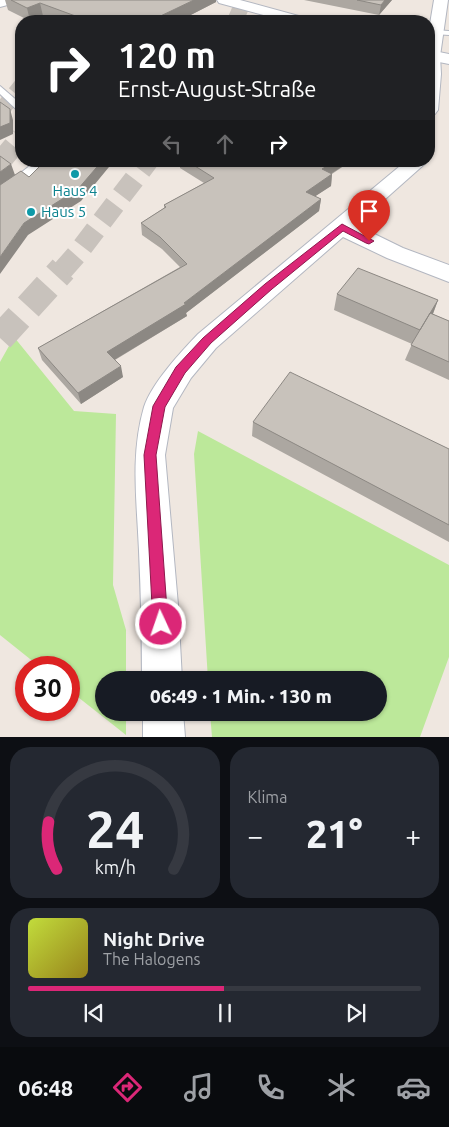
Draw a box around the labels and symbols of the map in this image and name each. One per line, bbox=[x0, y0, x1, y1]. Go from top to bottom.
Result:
marker: Haus 4 bbox=[69, 168, 81, 180]
place label: Haus 4 bbox=[52, 182, 98, 199]
pin bbox=[348, 190, 390, 241]
place label: Haus 5 bbox=[41, 203, 86, 220]
marker: Haus 5 bbox=[25, 206, 37, 218]
position arrow bbox=[134, 597, 186, 649]
speed limit sign: 30 bbox=[15, 656, 80, 721]

